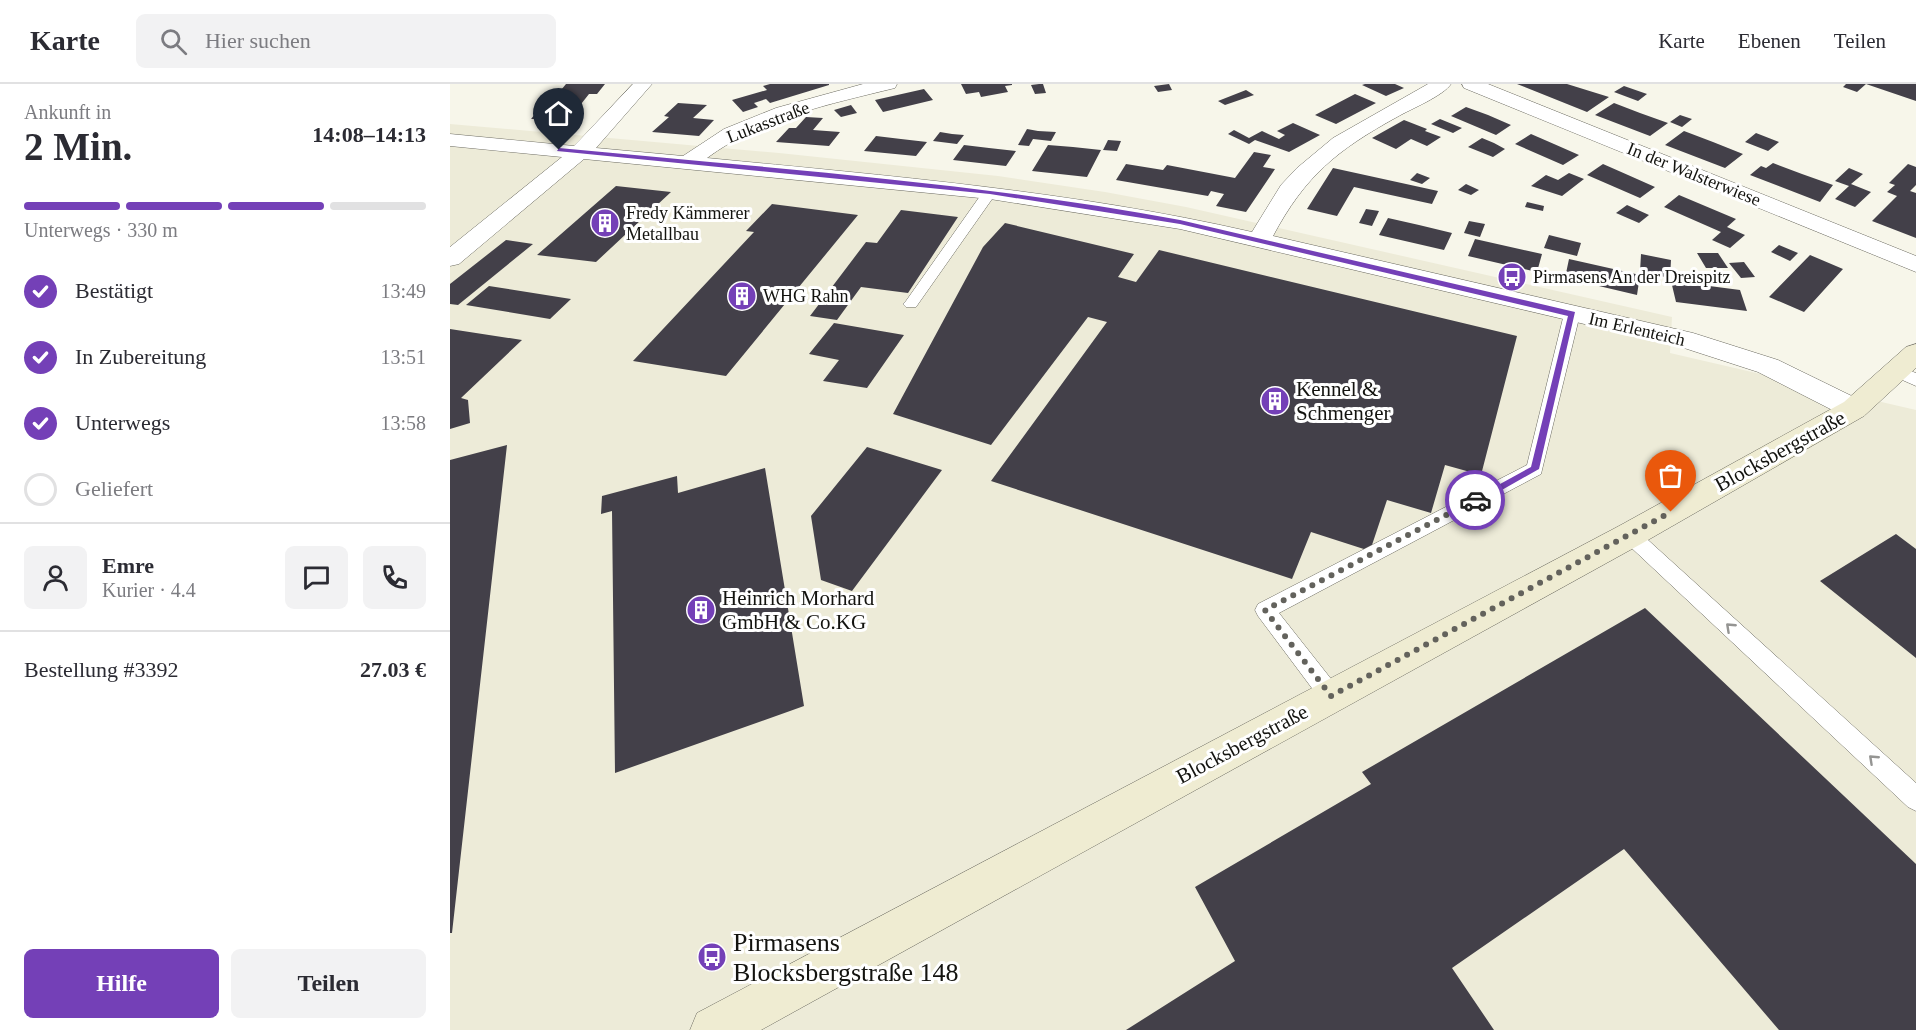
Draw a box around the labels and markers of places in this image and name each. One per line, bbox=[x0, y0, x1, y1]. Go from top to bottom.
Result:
pin bbox=[533, 88, 584, 150]
place label: Fredy Kämmerer Metallbau bbox=[626, 203, 749, 244]
building icon: Fredy Kämmerer Metallbau bbox=[589, 207, 621, 239]
bus stop icon: Pirmasens An der Dreispitz bbox=[1496, 261, 1528, 293]
place label: Pirmasens An der Dreispitz bbox=[1533, 267, 1730, 287]
building icon: WHG Rahn bbox=[726, 280, 758, 312]
place label: WHG Rahn bbox=[763, 286, 848, 306]
place label: Kennel & Schmenger bbox=[1296, 377, 1390, 425]
building icon: Kennel & Schmenger bbox=[1259, 385, 1291, 417]
pin bbox=[1645, 450, 1696, 512]
place label: Heinrich Morhard GmbH & Co.KG bbox=[722, 586, 875, 634]
building icon: Heinrich Morhard GmbH & Co.KG bbox=[685, 594, 717, 626]
place label: Pirmasens Blocksbergstraße 148 bbox=[733, 928, 959, 987]
bus stop icon: Pirmasens Blocksbergstraße 148 bbox=[696, 941, 728, 973]

